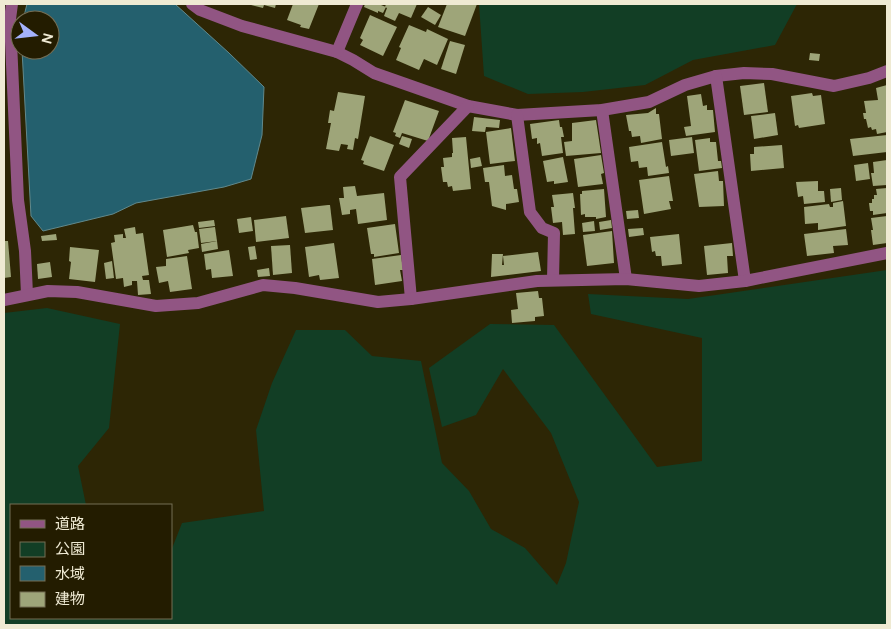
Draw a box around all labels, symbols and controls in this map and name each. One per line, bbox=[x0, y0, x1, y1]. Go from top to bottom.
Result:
north arrow bbox=[10, 10, 60, 60]
text: N bbox=[38, 31, 58, 46]
legend bbox=[10, 504, 172, 619]
text: 道路 bbox=[55, 514, 85, 534]
text: 公園 bbox=[55, 539, 85, 559]
text: 水域 bbox=[55, 564, 85, 584]
text: 建物 bbox=[55, 589, 85, 609]

